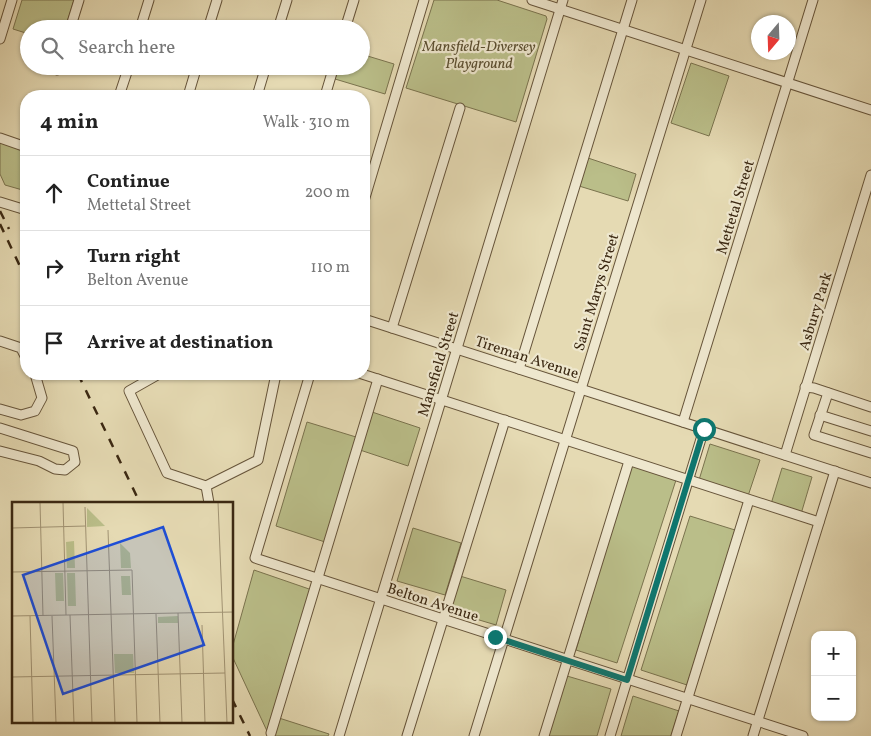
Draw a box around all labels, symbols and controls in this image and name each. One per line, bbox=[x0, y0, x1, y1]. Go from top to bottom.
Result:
north arrow bbox=[751, 15, 796, 60]
search box bbox=[20, 20, 370, 75]
icon: search bbox=[38, 34, 66, 62]
text: Search here bbox=[78, 35, 175, 61]
park label: Mansfield-Diversey Playground bbox=[421, 37, 536, 75]
text: 4 min bbox=[40, 108, 99, 137]
text: Walk · 310 m bbox=[263, 112, 350, 134]
street label: Mettetal Street bbox=[712, 158, 761, 257]
text: Continue bbox=[87, 169, 170, 195]
icon: ahead bbox=[40, 179, 68, 207]
text: 200 m bbox=[305, 182, 350, 204]
text: Mettetal Street bbox=[87, 195, 191, 217]
street label: Saint Marys Street bbox=[570, 231, 625, 354]
text: Turn right bbox=[87, 244, 180, 270]
icon: right bbox=[40, 254, 68, 282]
text: 110 m bbox=[311, 257, 350, 279]
text: Belton Avenue bbox=[87, 270, 188, 292]
street label: Asbury Park bbox=[795, 270, 838, 353]
street label: Mansfield Street bbox=[414, 309, 465, 419]
icon: arrive bbox=[40, 329, 68, 357]
text: Arrive at destination bbox=[87, 330, 273, 356]
street label: Tireman Avenue bbox=[472, 332, 581, 385]
route start bbox=[693, 418, 716, 441]
inset map bbox=[12, 502, 234, 724]
street label: Belton Avenue bbox=[384, 579, 481, 628]
route end bbox=[484, 626, 507, 649]
map controls bbox=[811, 631, 856, 721]
button: + bbox=[811, 631, 856, 676]
button: − bbox=[811, 676, 856, 721]

